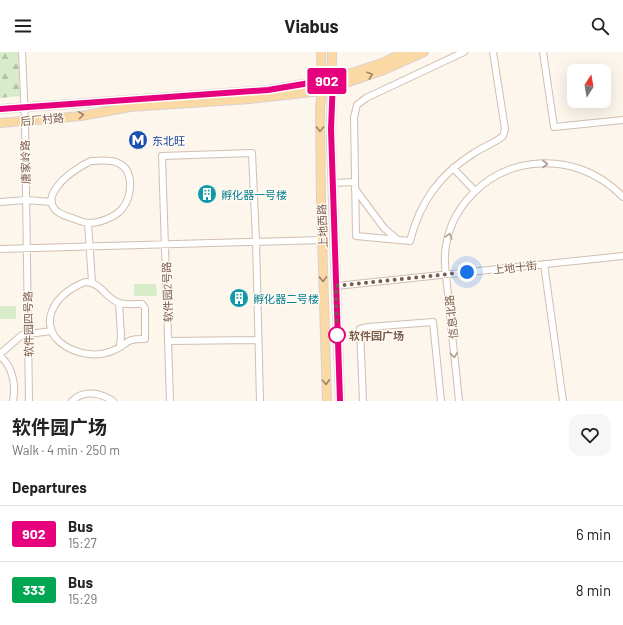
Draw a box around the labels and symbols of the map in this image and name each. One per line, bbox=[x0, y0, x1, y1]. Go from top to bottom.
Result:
north arrow bbox=[567, 64, 611, 108]
line badge: 902 bbox=[304, 68, 350, 94]
one-way arrow bbox=[366, 72, 373, 80]
street label: 后厂村路 bbox=[20, 111, 64, 127]
one-way arrow bbox=[78, 111, 84, 120]
one-way arrow bbox=[316, 126, 324, 132]
metro station icon: 东北旺 bbox=[127, 129, 149, 151]
place label: 东北旺 bbox=[152, 134, 185, 147]
street label: 唐家岭路 bbox=[18, 140, 32, 184]
one-way arrow bbox=[542, 159, 548, 168]
building icon: 孵化器一号楼 bbox=[196, 183, 218, 205]
place label: 孵化器一号楼 bbox=[221, 188, 287, 201]
street label: 上地西路 bbox=[315, 204, 329, 248]
one-way arrow bbox=[444, 232, 453, 239]
street label: 上地十街 bbox=[492, 258, 538, 276]
street label: 软件园2号路 bbox=[159, 261, 175, 323]
your location bbox=[457, 262, 477, 282]
one-way arrow bbox=[319, 276, 327, 282]
building icon: 孵化器二号楼 bbox=[228, 287, 250, 309]
street label: 软件园四号路 bbox=[21, 291, 35, 357]
place label: 孵化器二号楼 bbox=[253, 292, 319, 305]
street label: 信息北路 bbox=[442, 294, 460, 340]
marker: 软件园广场 bbox=[328, 326, 346, 344]
place label: 软件园广场 bbox=[349, 329, 404, 342]
one-way arrow bbox=[450, 352, 459, 358]
one-way arrow bbox=[322, 379, 331, 385]

